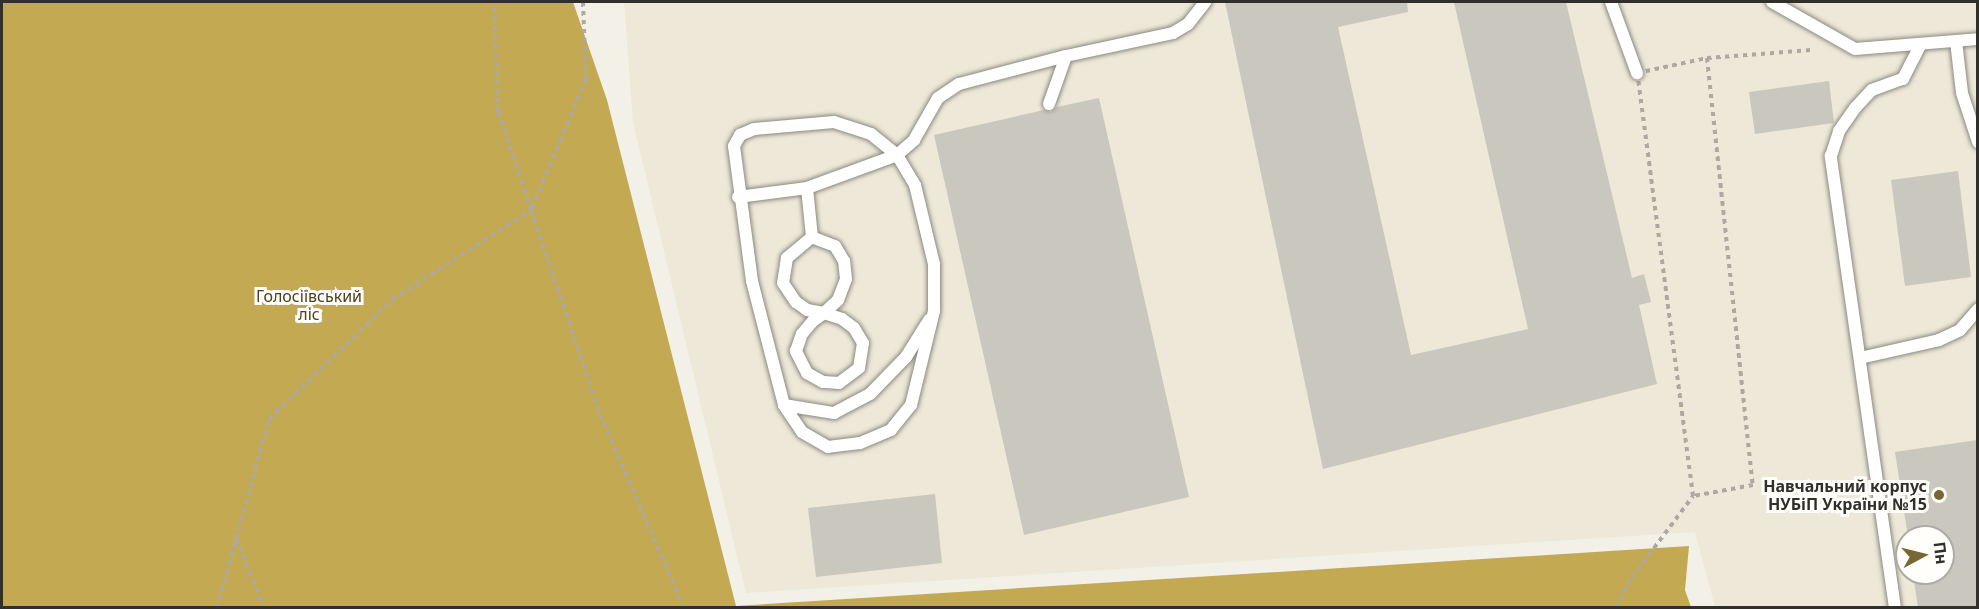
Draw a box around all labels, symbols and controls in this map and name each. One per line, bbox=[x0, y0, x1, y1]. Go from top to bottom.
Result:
park label: Голосіївський ліс bbox=[256, 286, 362, 324]
place label: Навчальний корпус НУБіП України №15 bbox=[1763, 476, 1927, 514]
marker: Навчальний корпус НУБіП України №15 bbox=[1932, 488, 1946, 502]
north arrow bbox=[1895, 525, 1955, 585]
text: Пн bbox=[1929, 540, 1953, 566]

